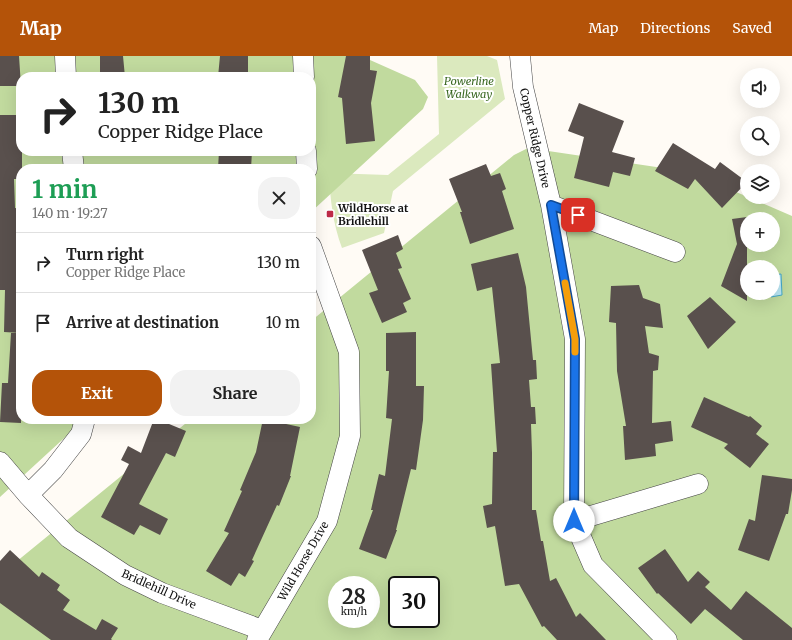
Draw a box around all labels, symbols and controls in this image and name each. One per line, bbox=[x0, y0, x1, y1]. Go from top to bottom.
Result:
text: Map bbox=[20, 16, 62, 40]
text: Map bbox=[588, 19, 618, 37]
text: Directions bbox=[640, 19, 710, 37]
text: Saved bbox=[732, 19, 772, 37]
map controls bbox=[740, 68, 780, 300]
button: sound bbox=[740, 68, 780, 108]
park label: Powerline Walkway bbox=[444, 74, 494, 101]
text: 130 m bbox=[98, 85, 180, 121]
street label: Copper Ridge Drive bbox=[517, 87, 553, 189]
icon: right bbox=[32, 88, 84, 140]
button: search bbox=[740, 116, 780, 156]
text: Copper Ridge Place bbox=[98, 120, 263, 143]
button: layers bbox=[740, 164, 780, 204]
text: 1 min bbox=[32, 174, 97, 205]
button: close bbox=[258, 177, 300, 219]
pin bbox=[561, 198, 595, 232]
place label: WildHorse at Bridlehill bbox=[337, 201, 409, 228]
icon: arrive bbox=[567, 204, 589, 226]
text: 140 m · 19:27 bbox=[32, 205, 108, 222]
marker: WildHorse at Bridlehill bbox=[325, 209, 335, 219]
button: + bbox=[740, 212, 780, 252]
text: Turn right bbox=[66, 245, 144, 264]
icon: right bbox=[32, 252, 54, 274]
text: 130 m bbox=[257, 253, 300, 272]
button: − bbox=[740, 260, 780, 300]
text: Copper Ridge Place bbox=[66, 264, 185, 281]
icon: arrive bbox=[32, 312, 54, 334]
text: Arrive at destination bbox=[66, 313, 219, 332]
text: 10 m bbox=[266, 313, 300, 332]
button: Exit bbox=[32, 370, 162, 416]
button: Share bbox=[170, 370, 300, 416]
position arrow bbox=[553, 500, 595, 542]
street label: Wild Horse Drive bbox=[274, 519, 332, 604]
street label: Bridlehill Drive bbox=[119, 566, 199, 612]
speed limit sign: 30 bbox=[388, 576, 440, 628]
text: 28 bbox=[342, 584, 366, 609]
text: km/h bbox=[341, 605, 367, 618]

